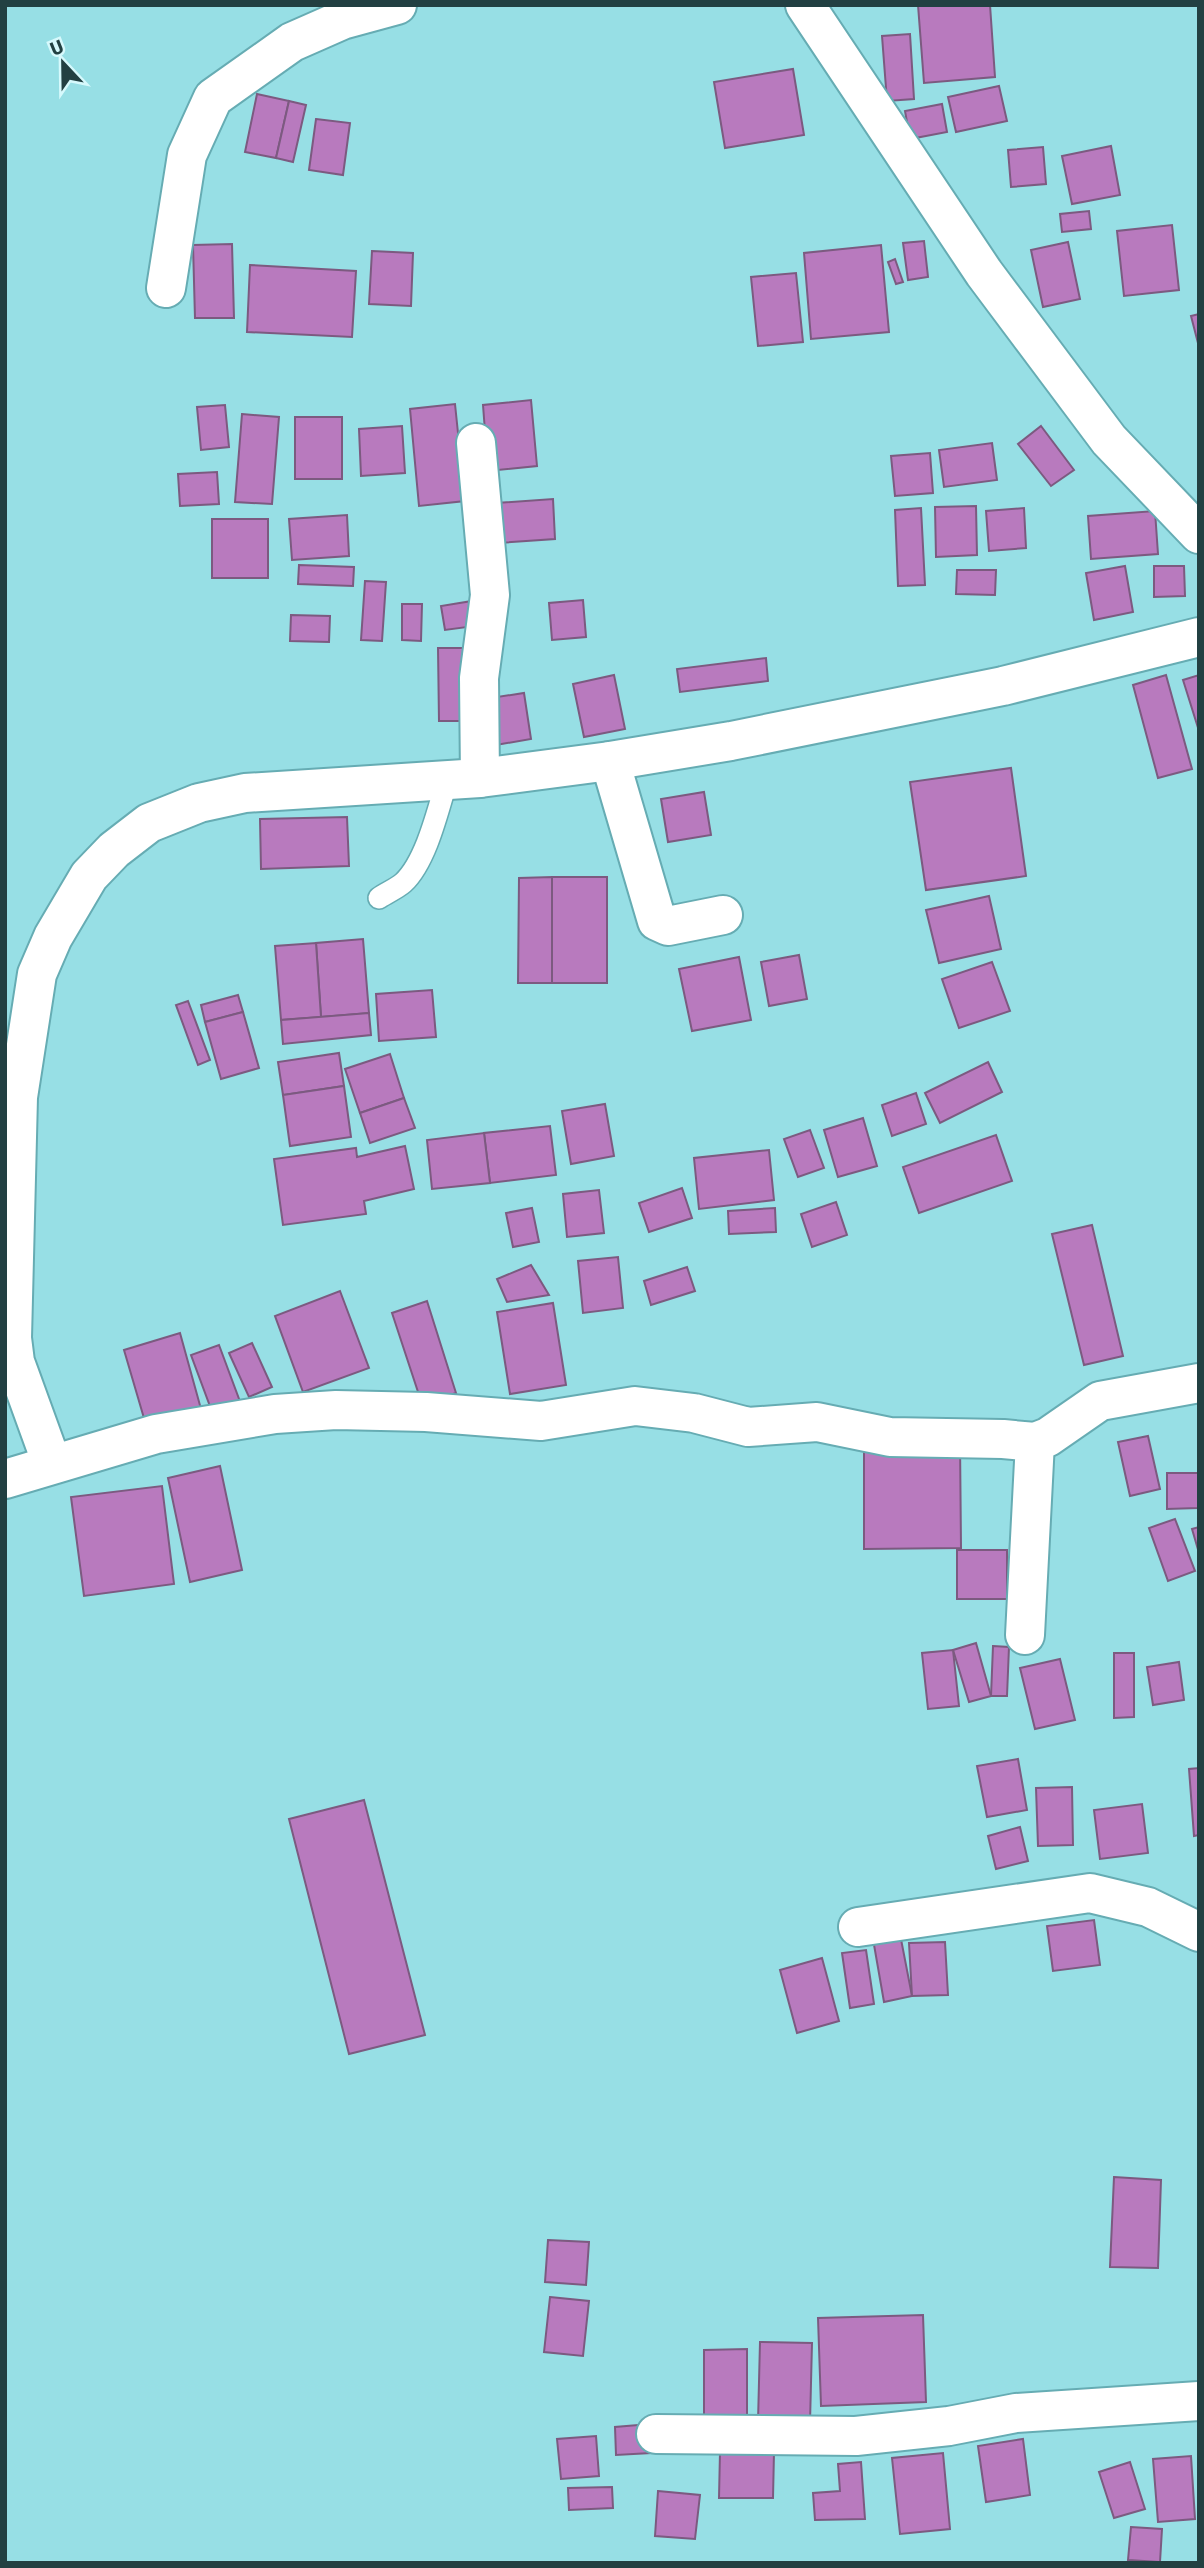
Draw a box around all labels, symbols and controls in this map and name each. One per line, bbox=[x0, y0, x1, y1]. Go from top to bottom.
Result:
north arrow bbox=[28, 28, 98, 98]
text: U bbox=[47, 35, 67, 61]

